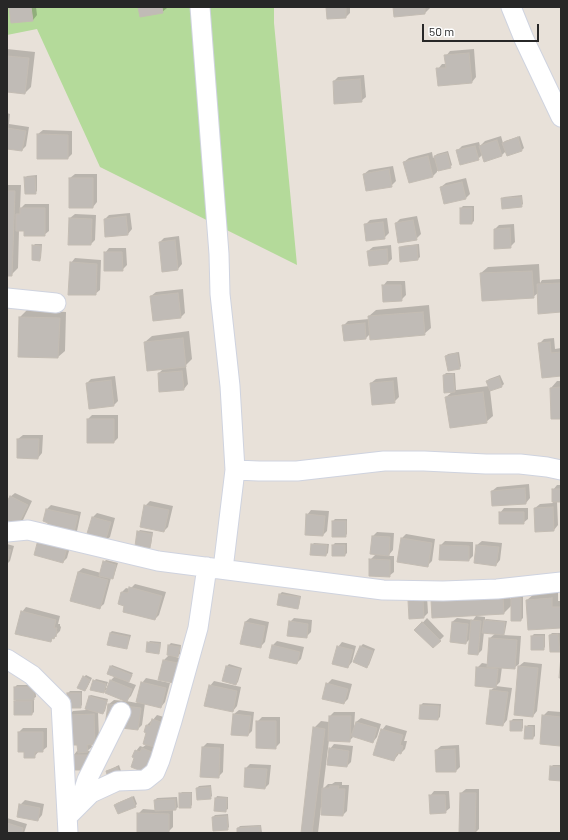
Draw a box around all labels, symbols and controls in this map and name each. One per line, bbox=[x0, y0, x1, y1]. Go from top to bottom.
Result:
scale bar bbox=[424, 16, 541, 42]
text: 50 m bbox=[429, 24, 454, 38]

